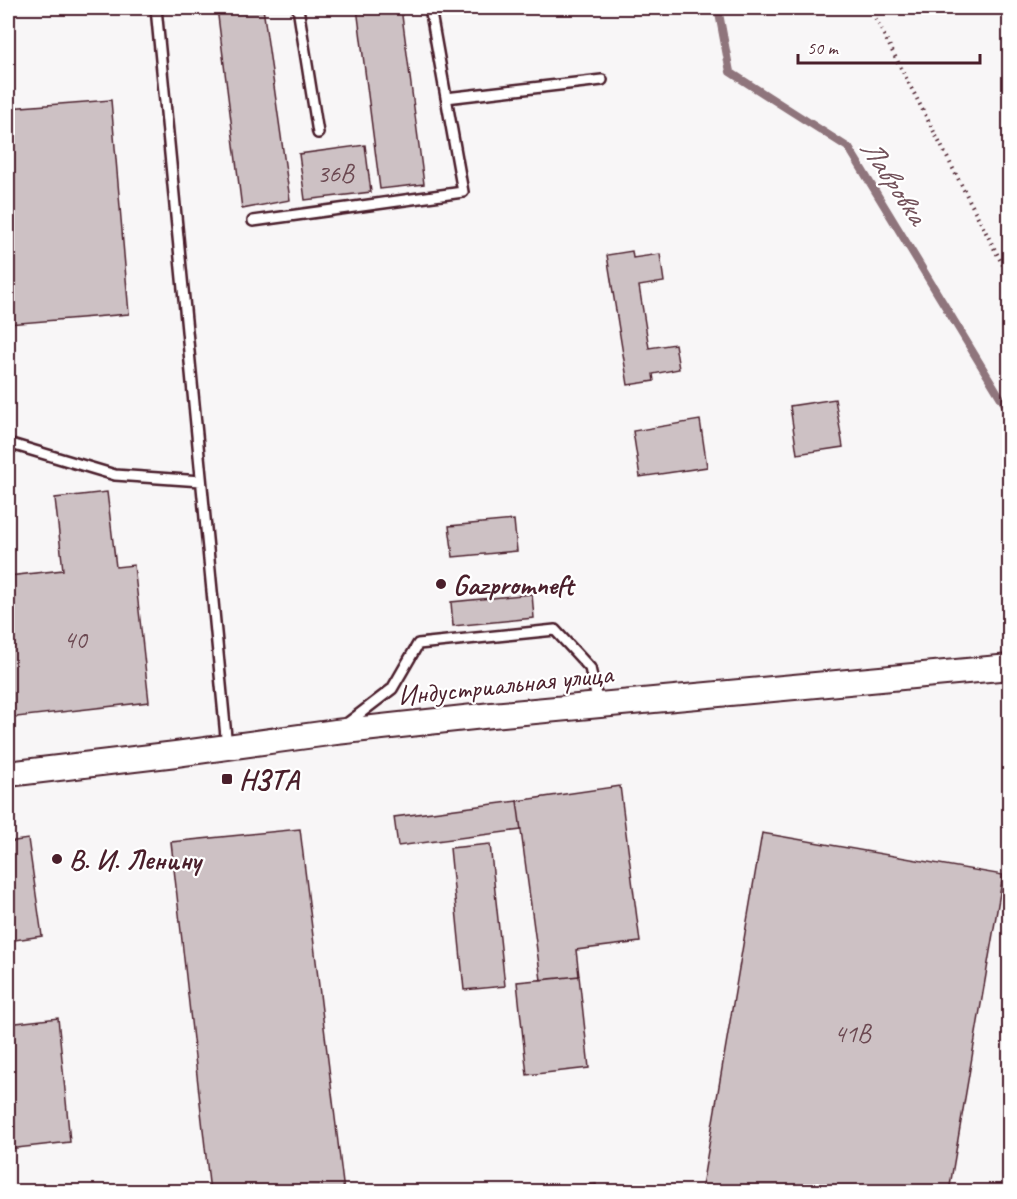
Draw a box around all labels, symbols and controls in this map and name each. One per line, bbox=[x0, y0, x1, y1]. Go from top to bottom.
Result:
scale bar bbox=[798, 27, 980, 65]
text: 50 m bbox=[807, 37, 840, 59]
water label: Лавровка bbox=[852, 131, 938, 234]
house number: 36В bbox=[317, 157, 355, 190]
place label: Gazpromneft bbox=[453, 567, 576, 602]
marker: Gazpromneft bbox=[434, 577, 448, 591]
house number: 40 bbox=[63, 623, 89, 656]
street label: Индустриальная улица bbox=[396, 656, 616, 713]
place label: НЗТА bbox=[239, 762, 300, 797]
marker: НЗТА bbox=[220, 772, 234, 786]
place label: В. И. Ленину bbox=[69, 842, 204, 877]
marker: В. И. Ленину bbox=[50, 852, 64, 866]
house number: 41В bbox=[834, 1017, 872, 1050]

